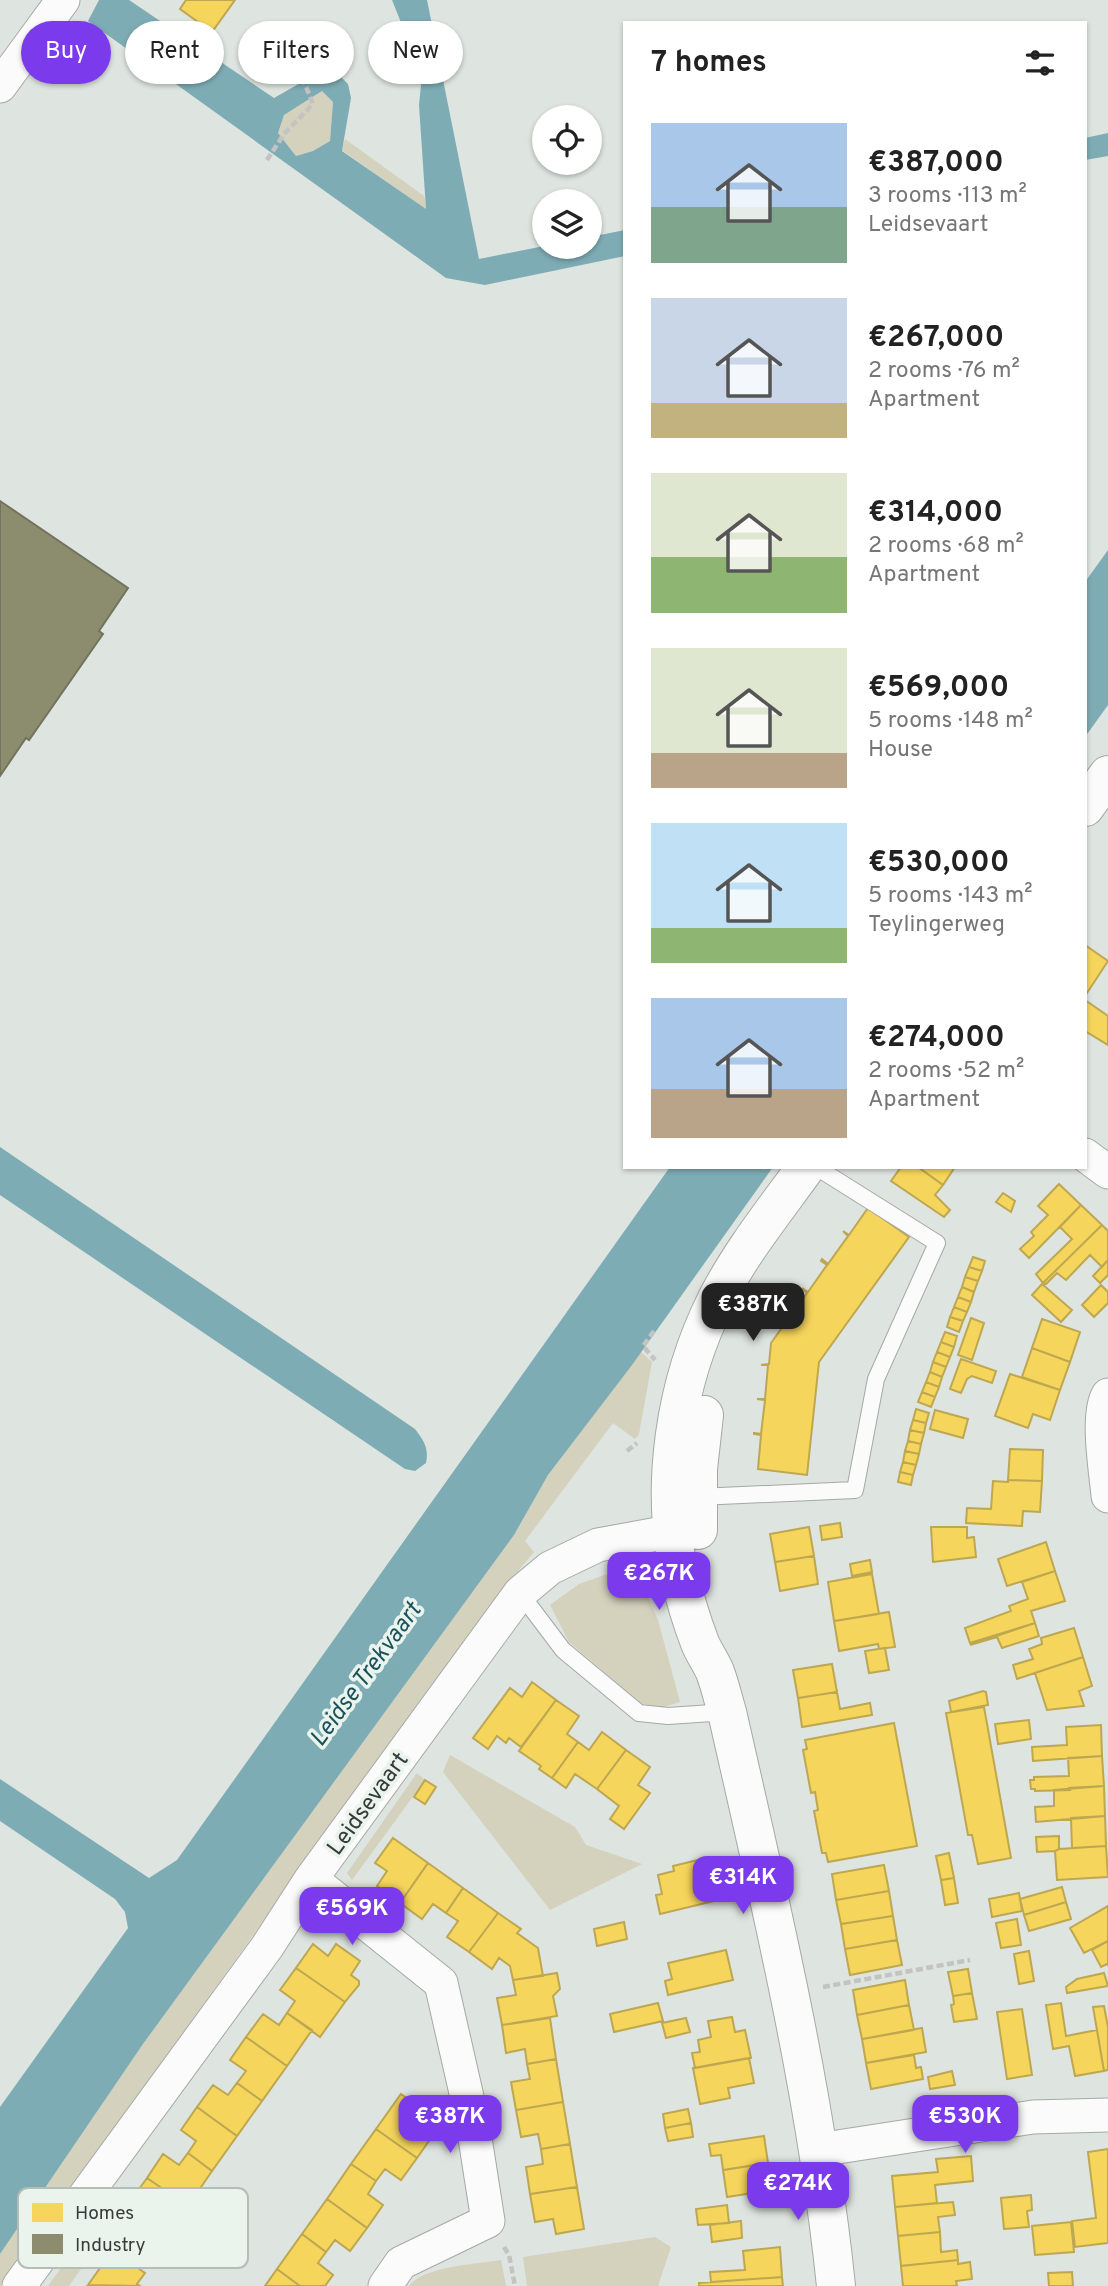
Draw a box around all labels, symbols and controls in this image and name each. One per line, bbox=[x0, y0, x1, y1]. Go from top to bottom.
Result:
chip: Buy bbox=[21, 21, 111, 84]
chip: Rent bbox=[125, 21, 224, 84]
chip: Filters bbox=[238, 21, 354, 84]
chip: New bbox=[368, 21, 463, 84]
icon: filters bbox=[1021, 44, 1059, 82]
text: 7 homes bbox=[651, 45, 767, 82]
map controls bbox=[532, 105, 602, 259]
button: locate bbox=[532, 105, 602, 175]
text: €387,000 bbox=[868, 145, 1004, 182]
icon: home bbox=[707, 151, 791, 235]
text: 3 rooms · 113 m² bbox=[868, 182, 1027, 211]
button: layers bbox=[532, 189, 602, 259]
text: Leidsevaart bbox=[868, 211, 988, 240]
text: €267,000 bbox=[868, 320, 1004, 357]
icon: home bbox=[707, 326, 791, 410]
text: 2 rooms · 76 m² bbox=[868, 357, 1020, 386]
text: Apartment bbox=[868, 386, 980, 415]
text: €314,000 bbox=[868, 495, 1003, 532]
icon: home bbox=[707, 501, 791, 585]
text: 2 rooms · 68 m² bbox=[868, 532, 1024, 561]
text: Apartment bbox=[868, 561, 980, 590]
text: €569,000 bbox=[868, 670, 1009, 707]
icon: home bbox=[707, 676, 791, 760]
text: 5 rooms · 148 m² bbox=[868, 707, 1033, 736]
text: House bbox=[868, 736, 933, 765]
text: €530,000 bbox=[868, 845, 1010, 882]
icon: home bbox=[707, 851, 791, 935]
text: 5 rooms · 143 m² bbox=[868, 882, 1033, 911]
text: Teylingerweg bbox=[868, 911, 1005, 940]
text: €274,000 bbox=[868, 1020, 1005, 1057]
icon: home bbox=[707, 1026, 791, 1110]
text: 2 rooms · 52 m² bbox=[868, 1057, 1024, 1086]
text: Apartment bbox=[868, 1086, 980, 1115]
pin: €387K bbox=[704, 1284, 802, 1343]
text: €387K bbox=[718, 1291, 788, 1320]
pin: €267K bbox=[610, 1552, 708, 1612]
text: €267K bbox=[623, 1560, 695, 1589]
water label: Leidse Trekvaart bbox=[304, 1596, 430, 1753]
street label: Leidsevaart bbox=[322, 1747, 416, 1862]
pin: €314K bbox=[694, 1856, 792, 1916]
text: €314K bbox=[709, 1864, 777, 1893]
pin: €569K bbox=[303, 1888, 401, 1947]
text: €569K bbox=[315, 1895, 389, 1924]
pin: €387K bbox=[401, 2096, 499, 2155]
pin: €530K bbox=[916, 2096, 1014, 2155]
text: €387K bbox=[415, 2103, 485, 2132]
text: €530K bbox=[928, 2103, 1002, 2132]
pin: €274K bbox=[749, 2162, 847, 2222]
text: €274K bbox=[763, 2170, 833, 2199]
legend bbox=[18, 2188, 248, 2268]
text: Homes bbox=[75, 2202, 134, 2226]
text: Industry bbox=[75, 2234, 145, 2258]

